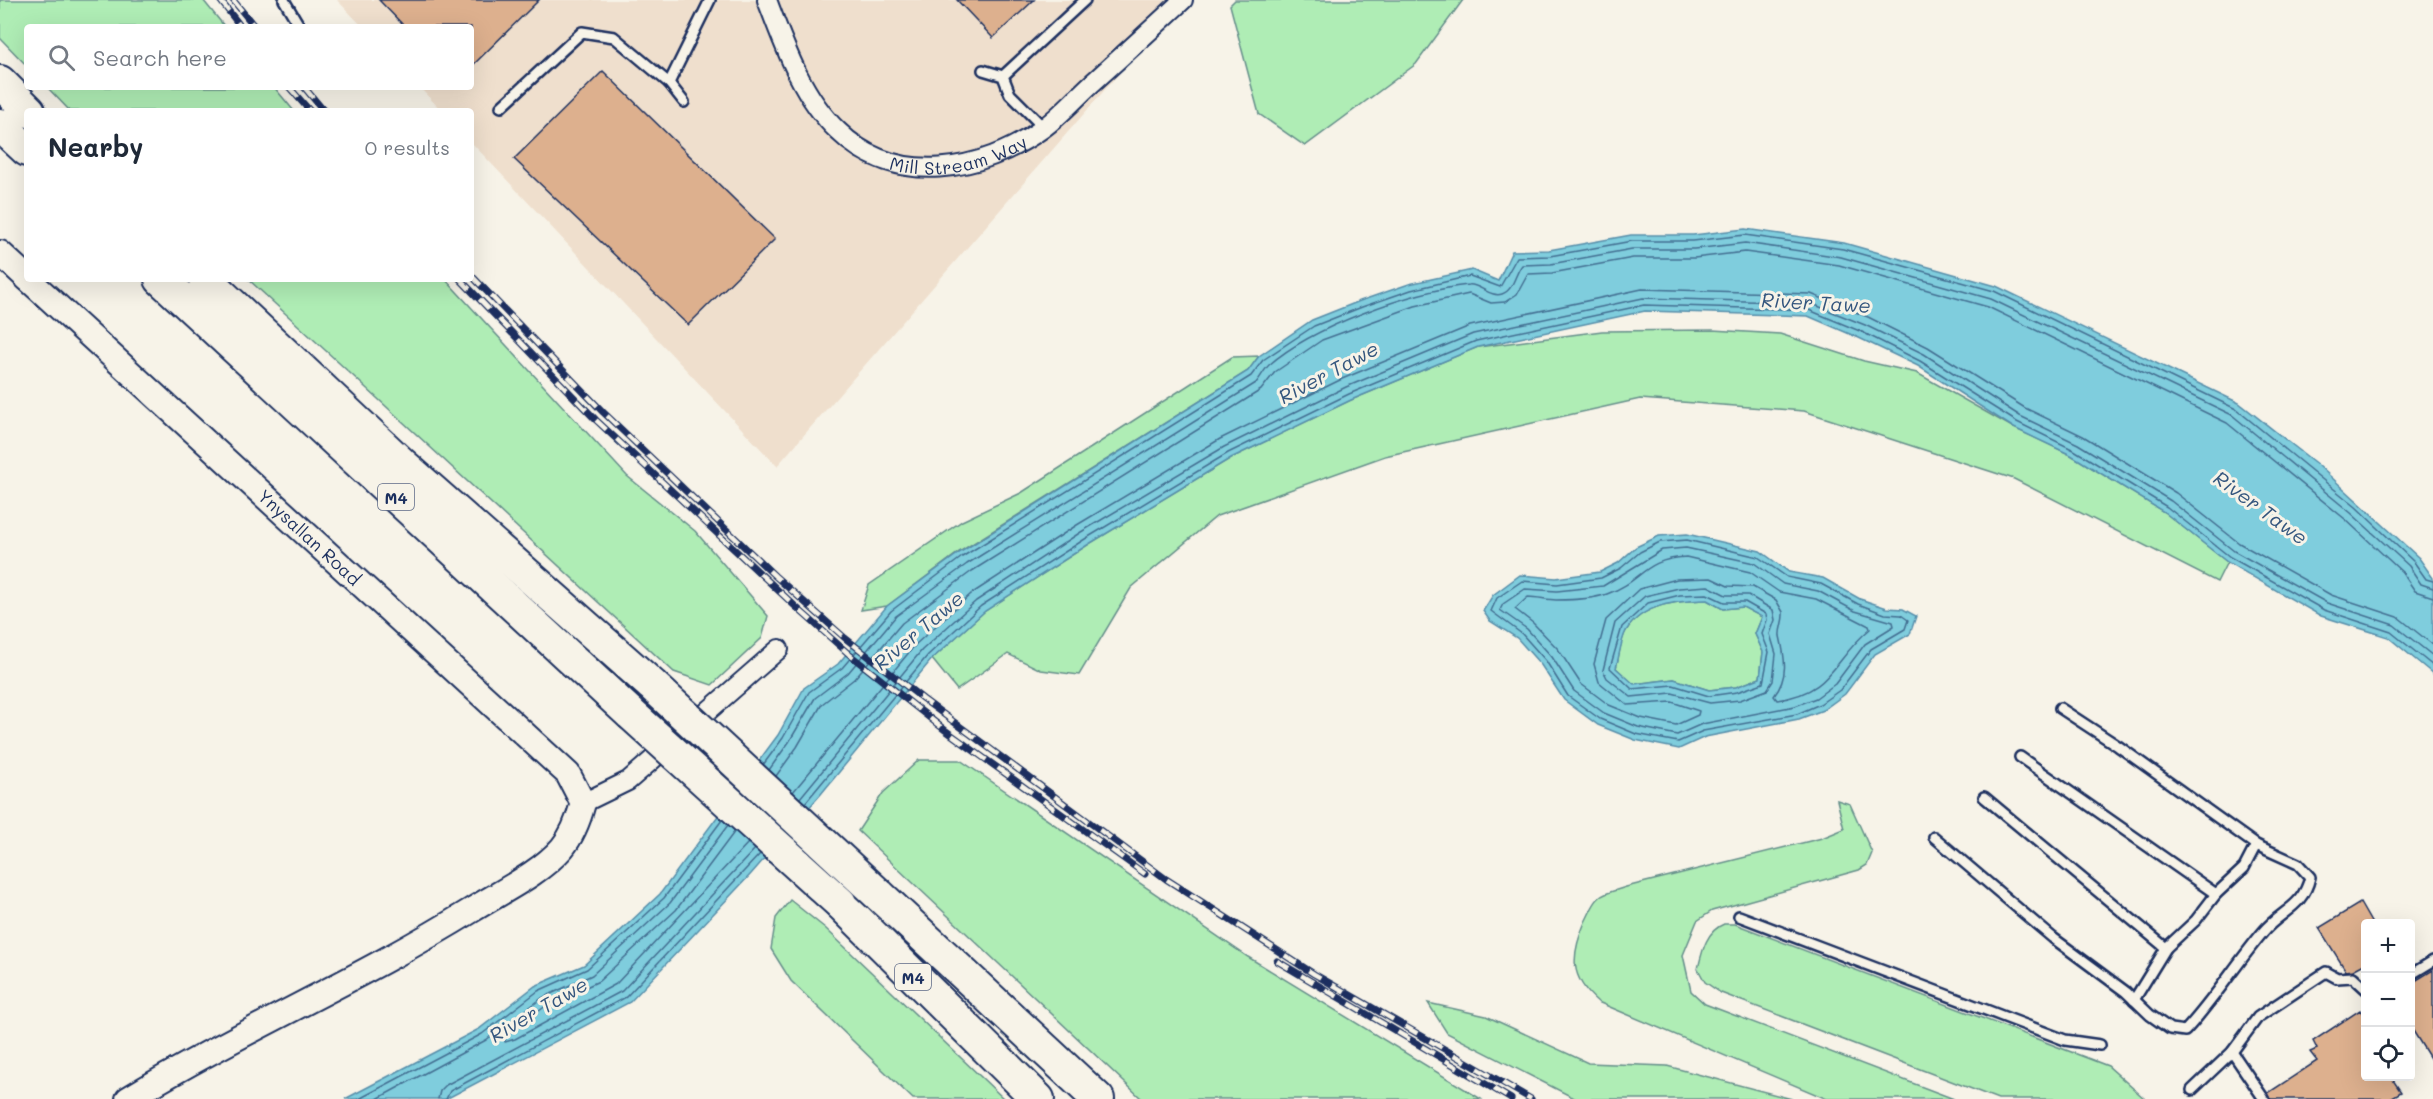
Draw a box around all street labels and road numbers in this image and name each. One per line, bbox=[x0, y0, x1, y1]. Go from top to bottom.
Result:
street label: Mill Stream Way bbox=[887, 129, 1031, 180]
street label: Ynysallan Road bbox=[253, 484, 366, 591]
road number: M4 bbox=[378, 484, 414, 510]
road number: M4 bbox=[895, 964, 931, 990]

